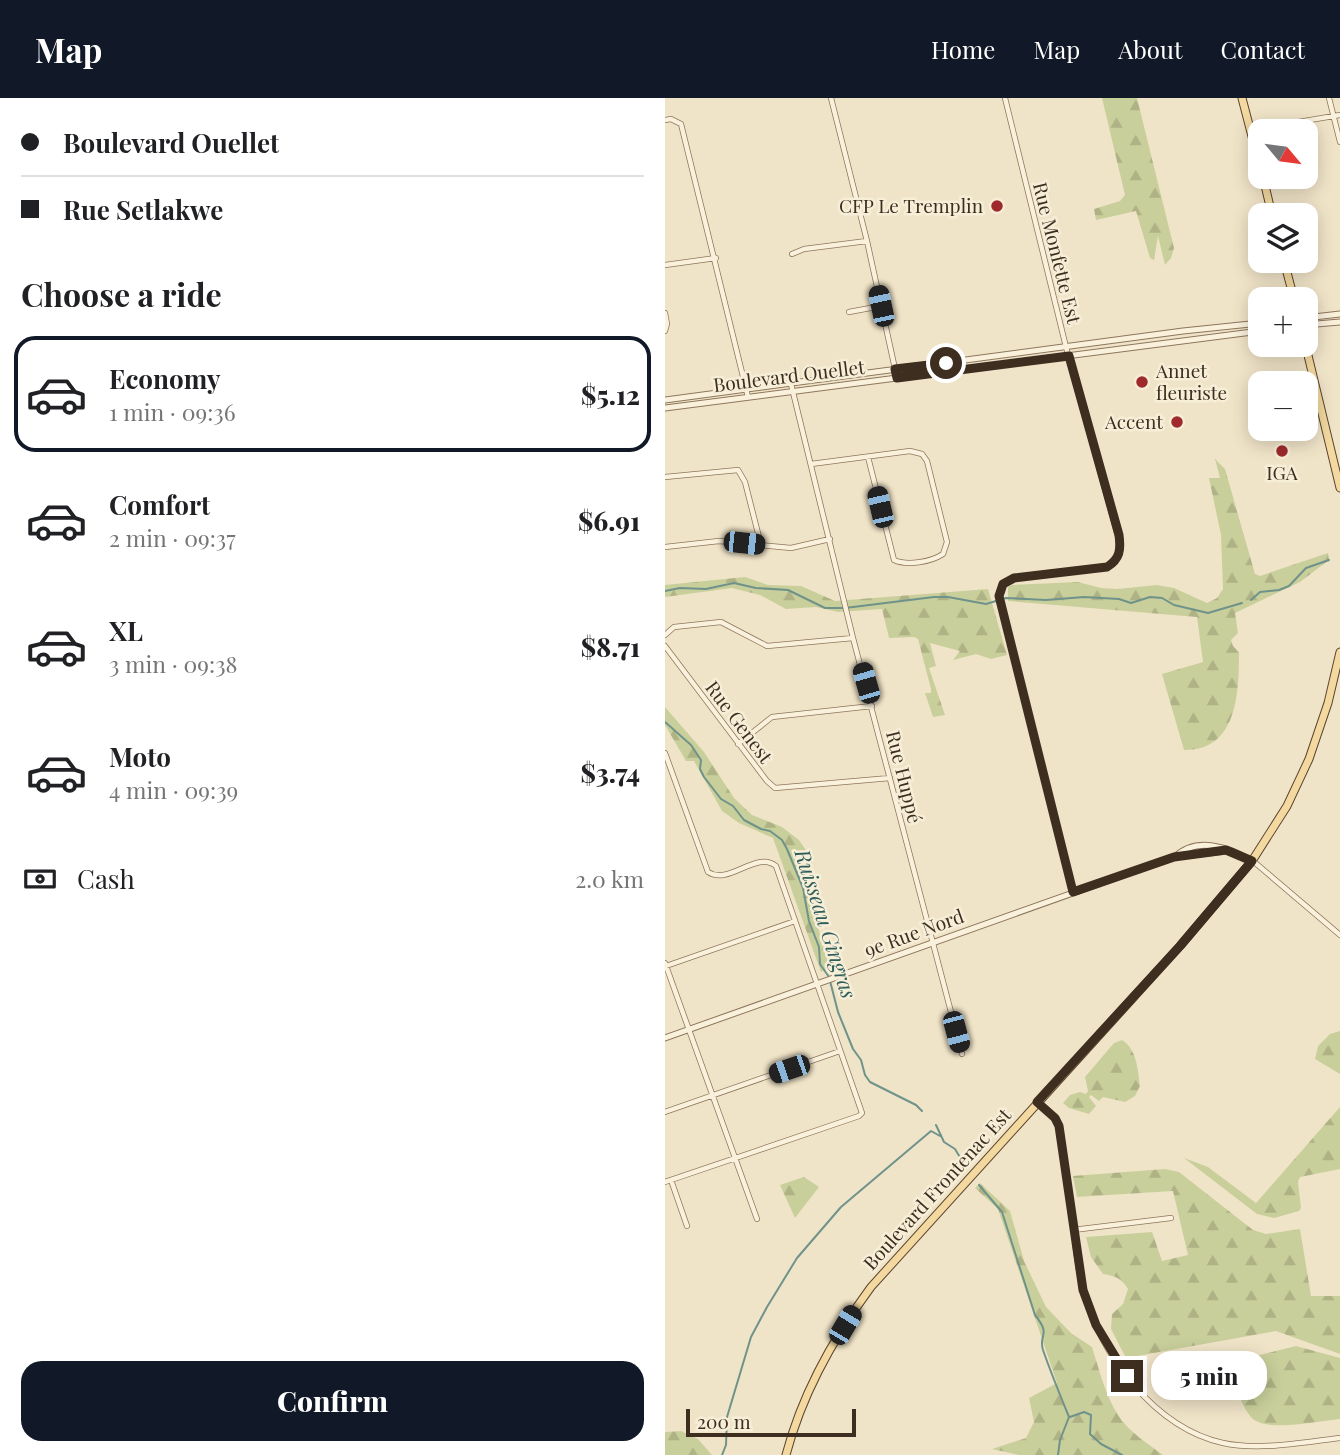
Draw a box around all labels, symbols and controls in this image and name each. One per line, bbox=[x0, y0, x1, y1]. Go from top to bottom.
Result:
text: Map bbox=[35, 27, 102, 71]
text: Home bbox=[931, 33, 995, 65]
text: Map bbox=[1033, 33, 1080, 65]
text: About bbox=[1118, 33, 1182, 65]
text: Contact bbox=[1220, 33, 1305, 65]
north arrow bbox=[1248, 119, 1318, 189]
map controls bbox=[1248, 119, 1318, 441]
text: Boulevard Ouellet bbox=[63, 125, 279, 160]
street label: Rue Monfette Est bbox=[1028, 179, 1088, 327]
text: Rue Setlakwe bbox=[63, 192, 223, 227]
place label: CFP Le Tremplin bbox=[839, 192, 984, 218]
marker: CFP Le Tremplin bbox=[989, 198, 1005, 214]
button: layers bbox=[1248, 203, 1318, 273]
text: Choose a ride bbox=[21, 272, 222, 315]
car bbox=[867, 283, 896, 329]
button: + bbox=[1248, 287, 1318, 357]
route start bbox=[930, 347, 962, 379]
street label: Boulevard Ouellet bbox=[712, 353, 866, 397]
place label: Annet fleuriste bbox=[1155, 357, 1227, 405]
text: Economy bbox=[109, 361, 220, 396]
icon: car bbox=[25, 363, 88, 426]
button: − bbox=[1248, 371, 1318, 441]
marker: Annet fleuriste bbox=[1134, 374, 1150, 390]
text: $5.12 bbox=[581, 377, 640, 412]
text: 1 min · 09:36 bbox=[109, 396, 236, 427]
place label: Accent bbox=[1104, 408, 1163, 434]
marker: Accent bbox=[1169, 414, 1185, 430]
marker: IGA bbox=[1274, 443, 1290, 459]
place label: IGA bbox=[1266, 459, 1299, 485]
car bbox=[866, 484, 895, 530]
text: Comfort bbox=[109, 487, 210, 522]
icon: car bbox=[25, 489, 88, 552]
text: $6.91 bbox=[578, 503, 640, 538]
text: 2 min · 09:37 bbox=[109, 522, 236, 553]
car bbox=[723, 530, 766, 556]
text: XL bbox=[109, 613, 143, 648]
icon: car bbox=[25, 615, 88, 678]
text: $8.71 bbox=[581, 629, 640, 664]
text: 3 min · 09:38 bbox=[109, 648, 237, 679]
car bbox=[851, 660, 882, 706]
street label: Rue Genest bbox=[700, 675, 779, 768]
street label: Rue Huppé bbox=[881, 728, 929, 826]
text: Moto bbox=[109, 739, 171, 774]
icon: car bbox=[25, 741, 88, 804]
text: $3.74 bbox=[580, 755, 640, 790]
text: 4 min · 09:39 bbox=[109, 774, 238, 805]
water label: Ruisseau Gingras bbox=[789, 844, 864, 1002]
icon: cash bbox=[21, 860, 59, 898]
text: Cash bbox=[77, 861, 135, 896]
text: 2.0 km bbox=[575, 863, 644, 894]
street label: 9e Rue Nord bbox=[860, 902, 967, 962]
car bbox=[941, 1009, 972, 1055]
car bbox=[766, 1052, 813, 1086]
street label: Boulevard Frontenac Est bbox=[857, 1102, 1016, 1275]
car bbox=[826, 1302, 865, 1348]
callout: 5 min bbox=[1151, 1352, 1267, 1400]
route end bbox=[1111, 1360, 1143, 1392]
text: 5 min bbox=[1180, 1360, 1238, 1391]
button: Confirm bbox=[21, 1361, 644, 1441]
scale bar bbox=[686, 1406, 856, 1438]
text: 200 m bbox=[697, 1408, 751, 1434]

